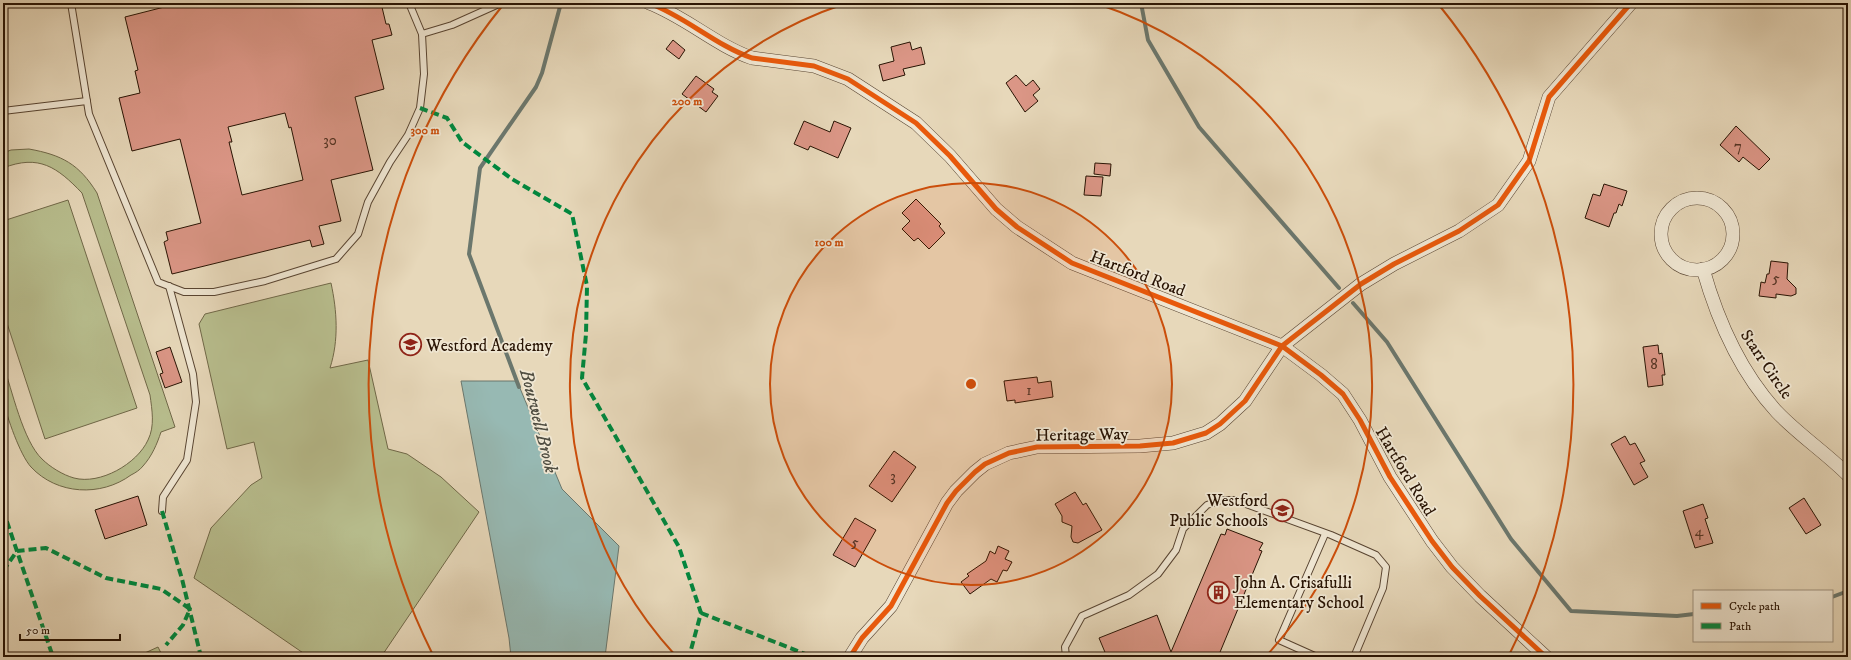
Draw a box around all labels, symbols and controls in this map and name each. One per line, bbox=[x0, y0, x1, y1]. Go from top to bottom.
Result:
text: 200 m bbox=[672, 94, 702, 109]
text: 300 m bbox=[411, 123, 439, 138]
house number: 30 bbox=[323, 131, 337, 150]
house number: 7 bbox=[1734, 137, 1742, 156]
text: 100 m bbox=[815, 235, 843, 250]
street label: Hartford Road bbox=[1087, 246, 1189, 302]
house number: 5 bbox=[1772, 269, 1780, 288]
street label: Starr Circle bbox=[1735, 326, 1797, 404]
school or university icon: Westford Academy bbox=[398, 332, 424, 358]
place label: Westford Academy bbox=[425, 335, 553, 357]
house number: 8 bbox=[1650, 355, 1658, 374]
water label: Boutwell Brook bbox=[514, 366, 562, 476]
centre of rings bbox=[964, 377, 978, 391]
house number: 1 bbox=[1026, 381, 1032, 400]
street label: Heritage Way bbox=[1035, 423, 1130, 447]
street label: Hartford Road bbox=[1370, 423, 1441, 521]
house number: 3 bbox=[890, 467, 896, 486]
place label: Westford Public Schools bbox=[1169, 490, 1269, 532]
school or university icon: Westford Public Schools bbox=[1270, 497, 1296, 523]
house number: 4 bbox=[1695, 522, 1704, 541]
house number: 5 bbox=[851, 533, 859, 552]
place label: John A. Crisafulli Elementary School bbox=[1232, 572, 1364, 614]
building icon: John A. Crisafulli Elementary School bbox=[1206, 579, 1232, 605]
legend bbox=[1693, 590, 1833, 642]
text: Cycle path bbox=[1729, 599, 1781, 614]
scale bar bbox=[20, 616, 120, 642]
text: Path bbox=[1729, 619, 1752, 634]
text: 50 m bbox=[26, 623, 50, 638]

